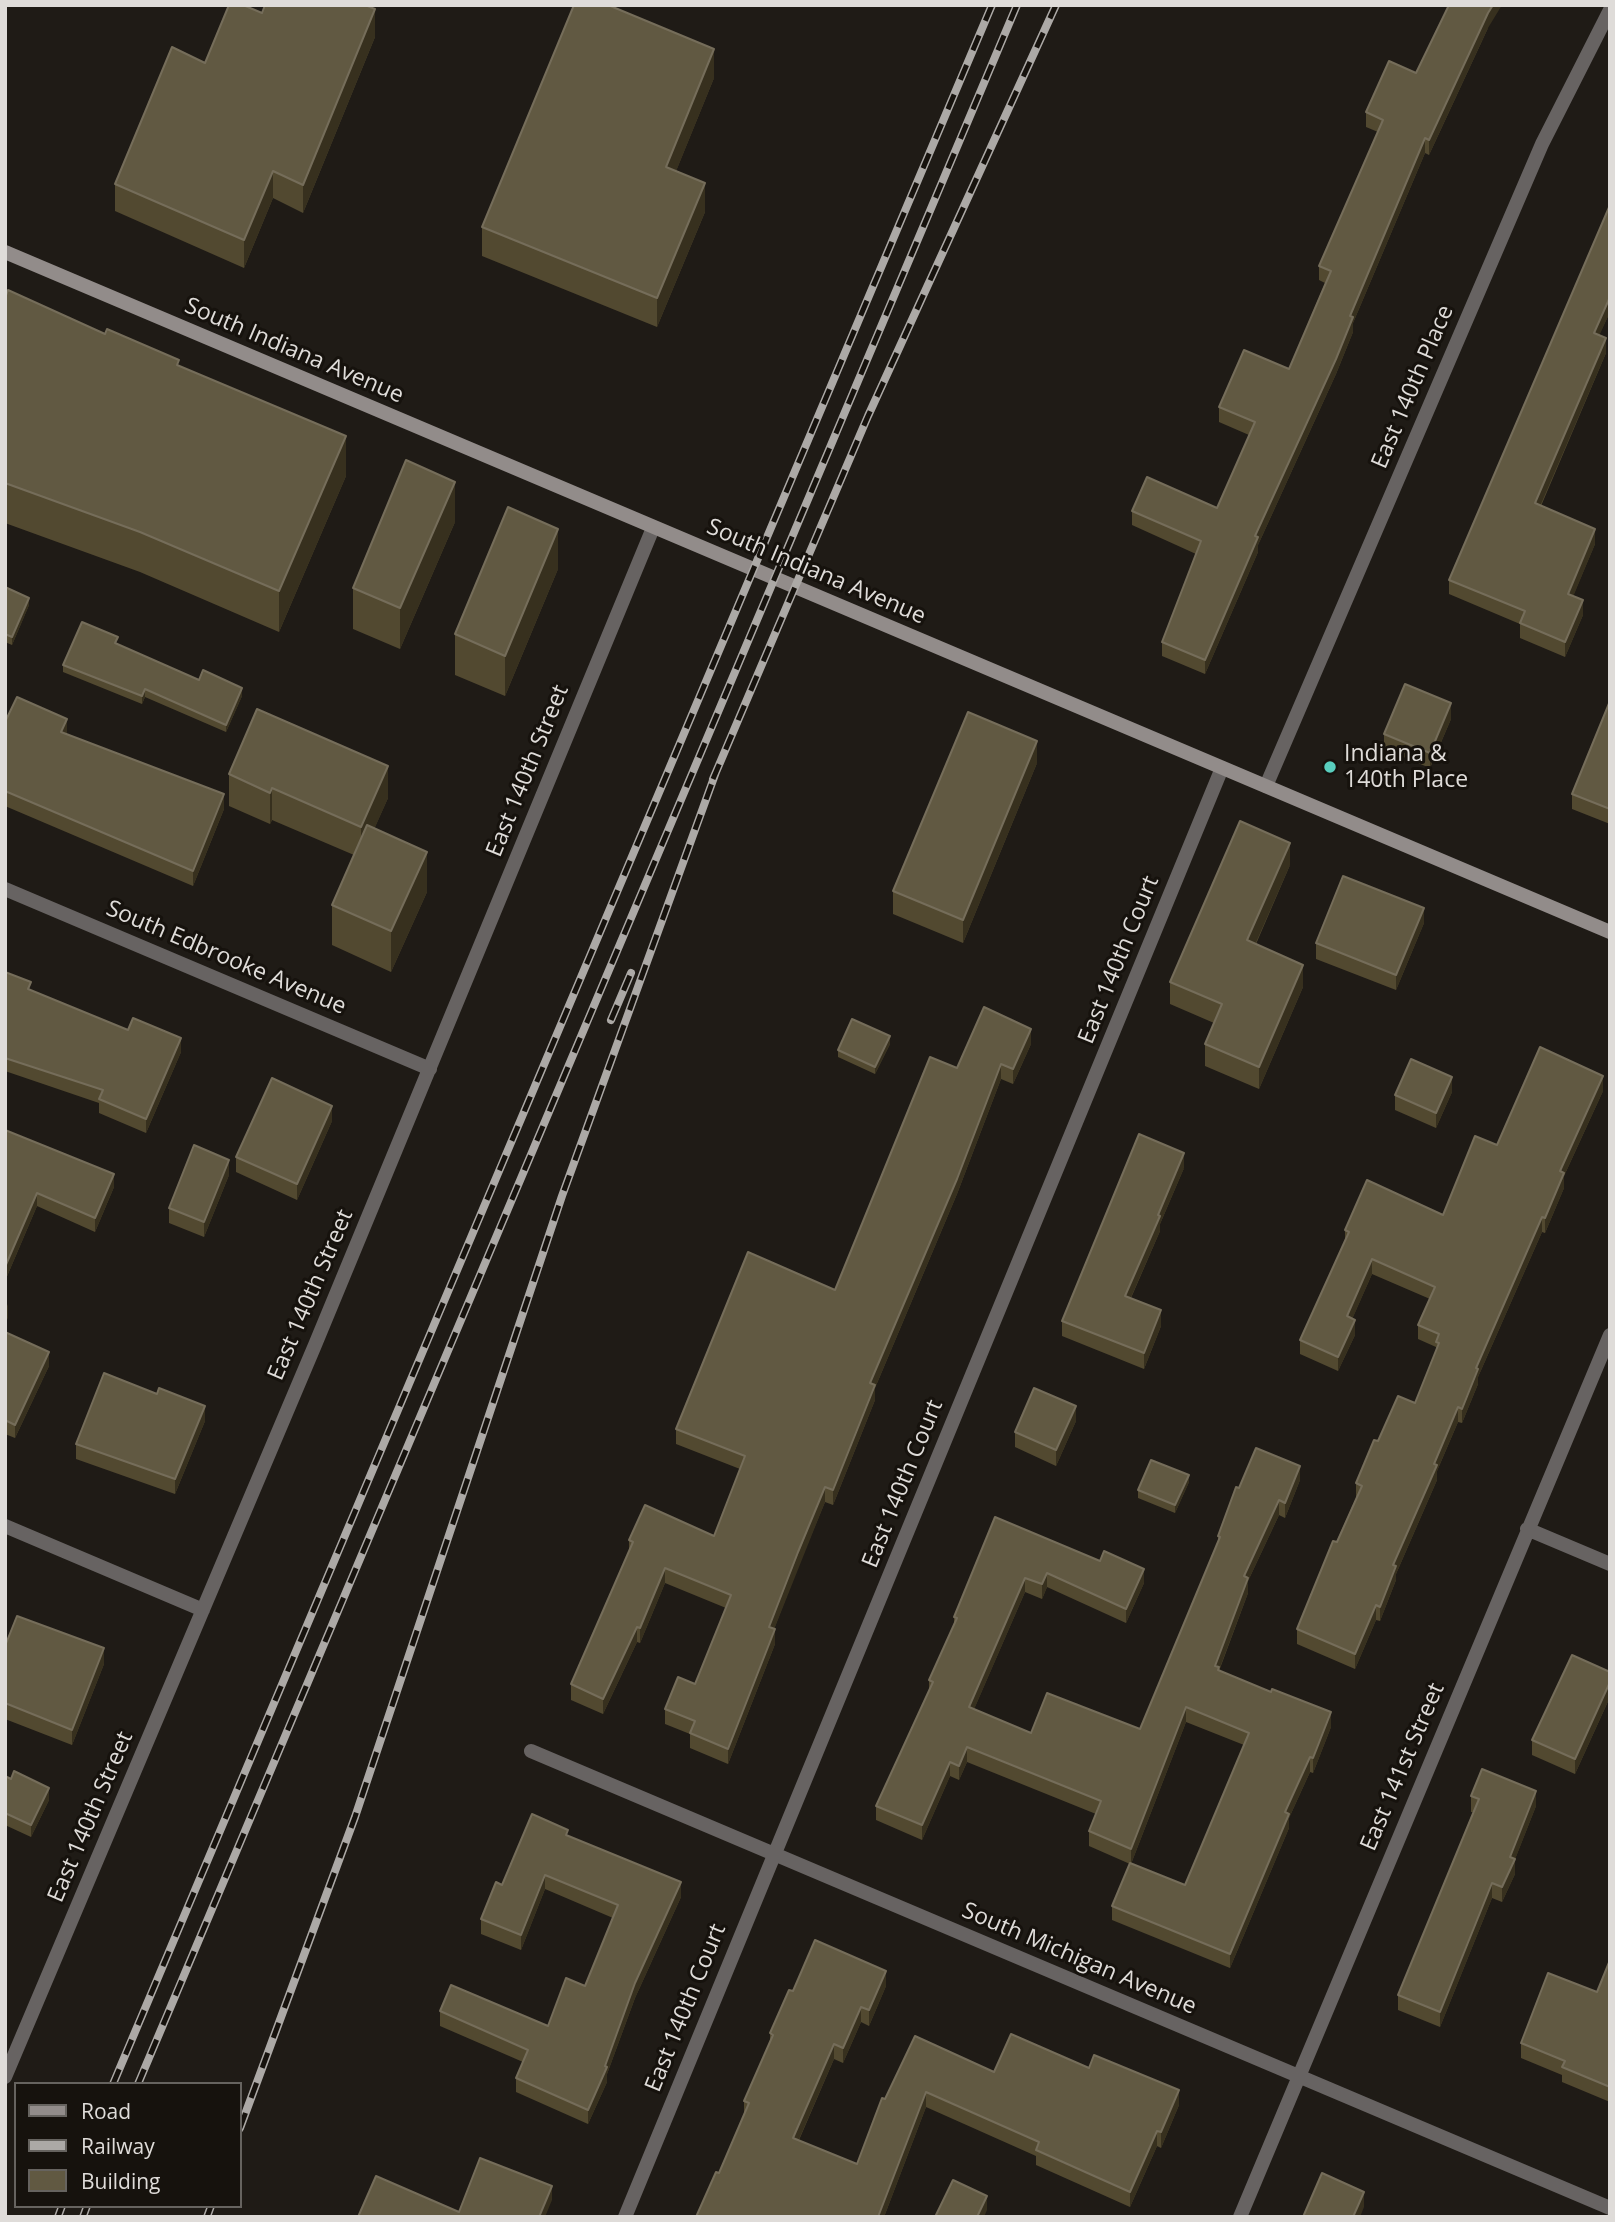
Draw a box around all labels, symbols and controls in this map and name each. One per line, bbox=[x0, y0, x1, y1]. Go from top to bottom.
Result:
street label: South Indiana Avenue bbox=[180, 292, 408, 410]
street label: East 140th Place bbox=[1366, 301, 1460, 473]
street label: South Indiana Avenue bbox=[702, 513, 930, 631]
street label: East 140th Street bbox=[481, 681, 575, 861]
place label: Indiana & 140th Place bbox=[1344, 740, 1468, 794]
marker: Indiana & 140th Place bbox=[1322, 759, 1338, 775]
street label: East 140th Court bbox=[1073, 872, 1165, 1048]
street label: South Edbrooke Avenue bbox=[102, 895, 350, 1021]
street label: East 140th Street bbox=[263, 1206, 359, 1384]
street label: East 140th Court bbox=[857, 1396, 949, 1572]
street label: East 141st Street bbox=[1355, 1679, 1451, 1855]
street label: East 140th Street bbox=[43, 1728, 139, 1906]
street label: South Michigan Avenue bbox=[958, 1897, 1200, 2021]
street label: East 140th Court bbox=[640, 1920, 732, 2096]
legend bbox=[14, 2082, 242, 2208]
text: Road bbox=[81, 2097, 131, 2125]
text: Railway bbox=[81, 2132, 155, 2160]
text: Building bbox=[81, 2167, 160, 2195]

